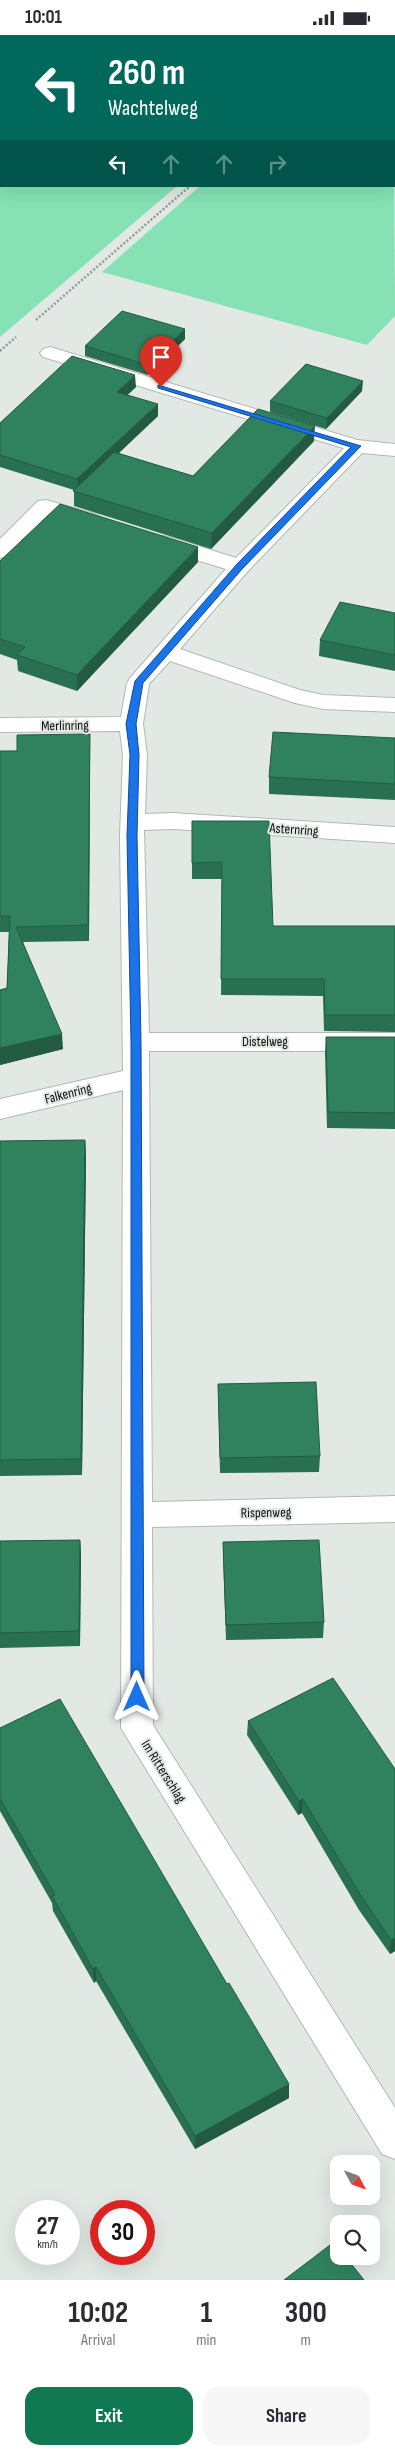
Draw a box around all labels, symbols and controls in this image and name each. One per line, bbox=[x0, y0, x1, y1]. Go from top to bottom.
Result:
text: 10:01 bbox=[25, 6, 62, 29]
text: 260 m bbox=[108, 52, 185, 95]
icon: left bbox=[25, 55, 90, 120]
text: Wachtelweg bbox=[108, 95, 198, 122]
icon: left bbox=[104, 150, 132, 178]
icon: ahead bbox=[157, 150, 185, 178]
icon: ahead bbox=[210, 150, 238, 178]
icon: right bbox=[263, 150, 291, 178]
pin bbox=[140, 336, 182, 387]
icon: arrive bbox=[147, 343, 175, 371]
street label: Merlinring bbox=[41, 717, 89, 734]
street label: Asternring bbox=[268, 819, 319, 840]
street label: Distelweg bbox=[242, 1033, 288, 1050]
street label: Falkenring bbox=[43, 1079, 94, 1108]
street label: Rispenweg bbox=[241, 1504, 292, 1521]
position arrow bbox=[110, 1670, 162, 1722]
street label: Im Ritterschlag bbox=[138, 1737, 190, 1806]
north arrow bbox=[330, 2155, 380, 2205]
map controls bbox=[330, 2155, 380, 2265]
speed limit sign: 30 bbox=[90, 2200, 155, 2265]
text: 27 bbox=[37, 2211, 58, 2242]
button: search bbox=[330, 2215, 380, 2265]
text: km/h bbox=[37, 2237, 58, 2252]
text: 10:02 bbox=[68, 2295, 128, 2331]
text: 1 bbox=[201, 2295, 212, 2331]
text: 300 bbox=[285, 2295, 327, 2331]
text: Arrival bbox=[81, 2331, 115, 2350]
text: min bbox=[196, 2331, 216, 2350]
text: m bbox=[301, 2331, 311, 2350]
button: Exit bbox=[25, 2387, 193, 2445]
button: Share bbox=[203, 2387, 370, 2445]

